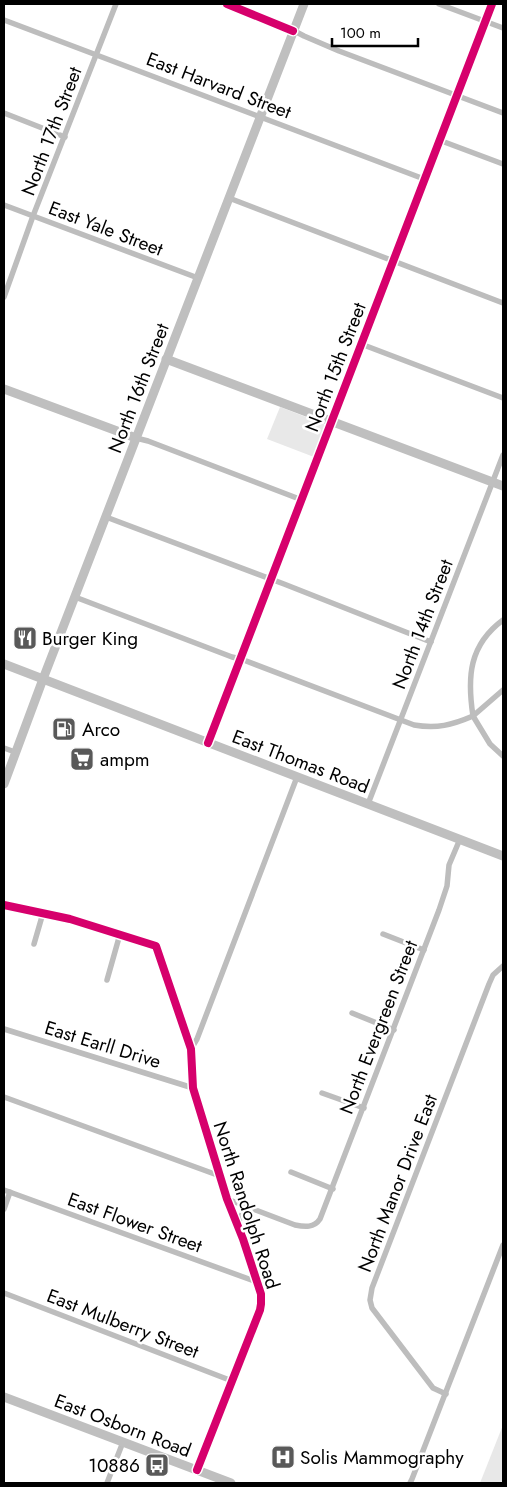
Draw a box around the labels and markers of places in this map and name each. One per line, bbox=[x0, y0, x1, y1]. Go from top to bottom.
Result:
restaurant icon: Burger King bbox=[12, 625, 38, 651]
place label: Burger King bbox=[42, 625, 138, 652]
fuel station icon: Arco bbox=[51, 716, 77, 742]
place label: Arco bbox=[82, 716, 120, 743]
supermarket icon: ampm bbox=[69, 746, 95, 772]
place label: ampm bbox=[100, 746, 150, 773]
hospital icon: Solis Mammography bbox=[270, 1444, 296, 1470]
place label: Solis Mammography bbox=[300, 1444, 464, 1471]
place label: 10886 bbox=[88, 1452, 140, 1479]
bus stop icon: 10886 bbox=[144, 1452, 170, 1478]

